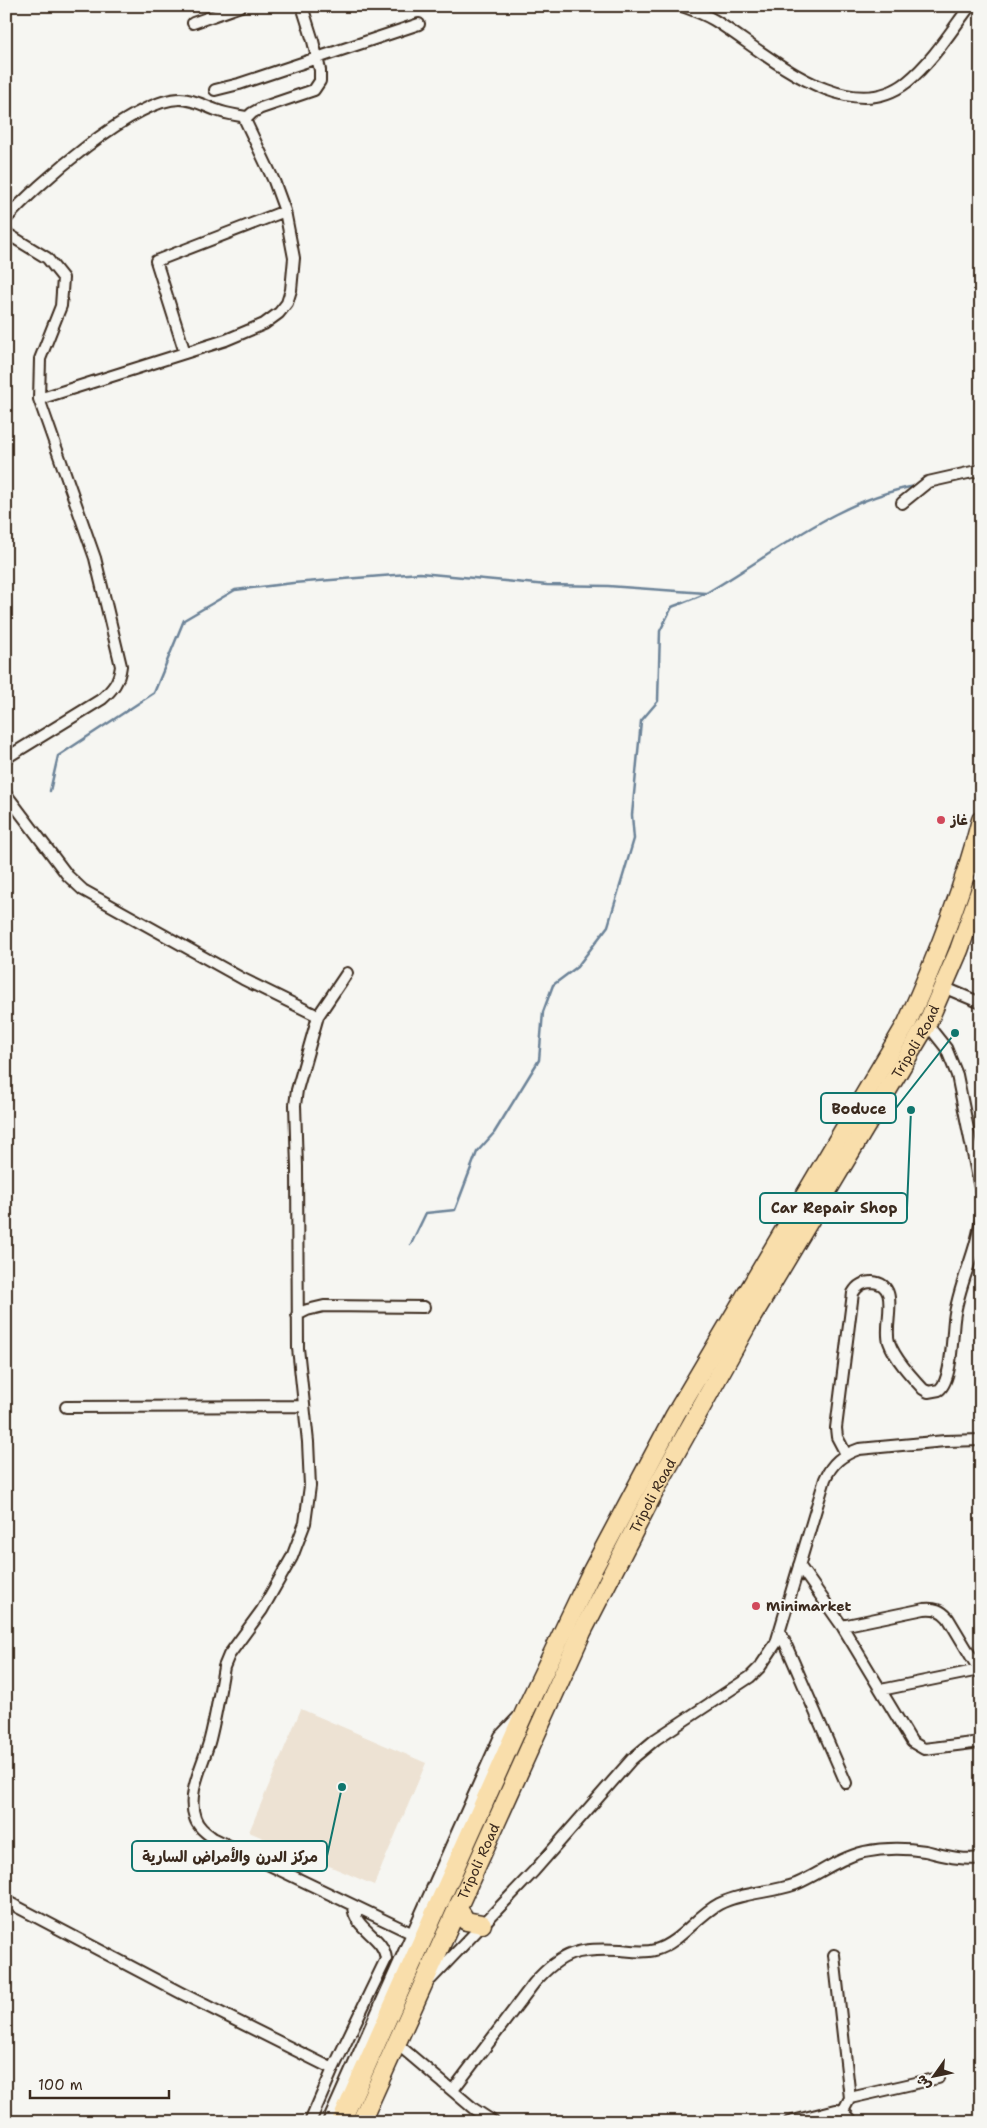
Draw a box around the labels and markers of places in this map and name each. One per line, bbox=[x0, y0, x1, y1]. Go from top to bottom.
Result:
place label: غاز bbox=[949, 811, 968, 829]
marker: غاز bbox=[935, 814, 947, 826]
callout: Boduce bbox=[821, 1093, 896, 1123]
callout: Car Repair Shop bbox=[760, 1193, 907, 1223]
place label: Minimarket bbox=[766, 1597, 851, 1615]
marker: Minimarket bbox=[750, 1600, 762, 1612]
callout: مركز الدرن والأمراض السارية bbox=[132, 1841, 327, 1871]

